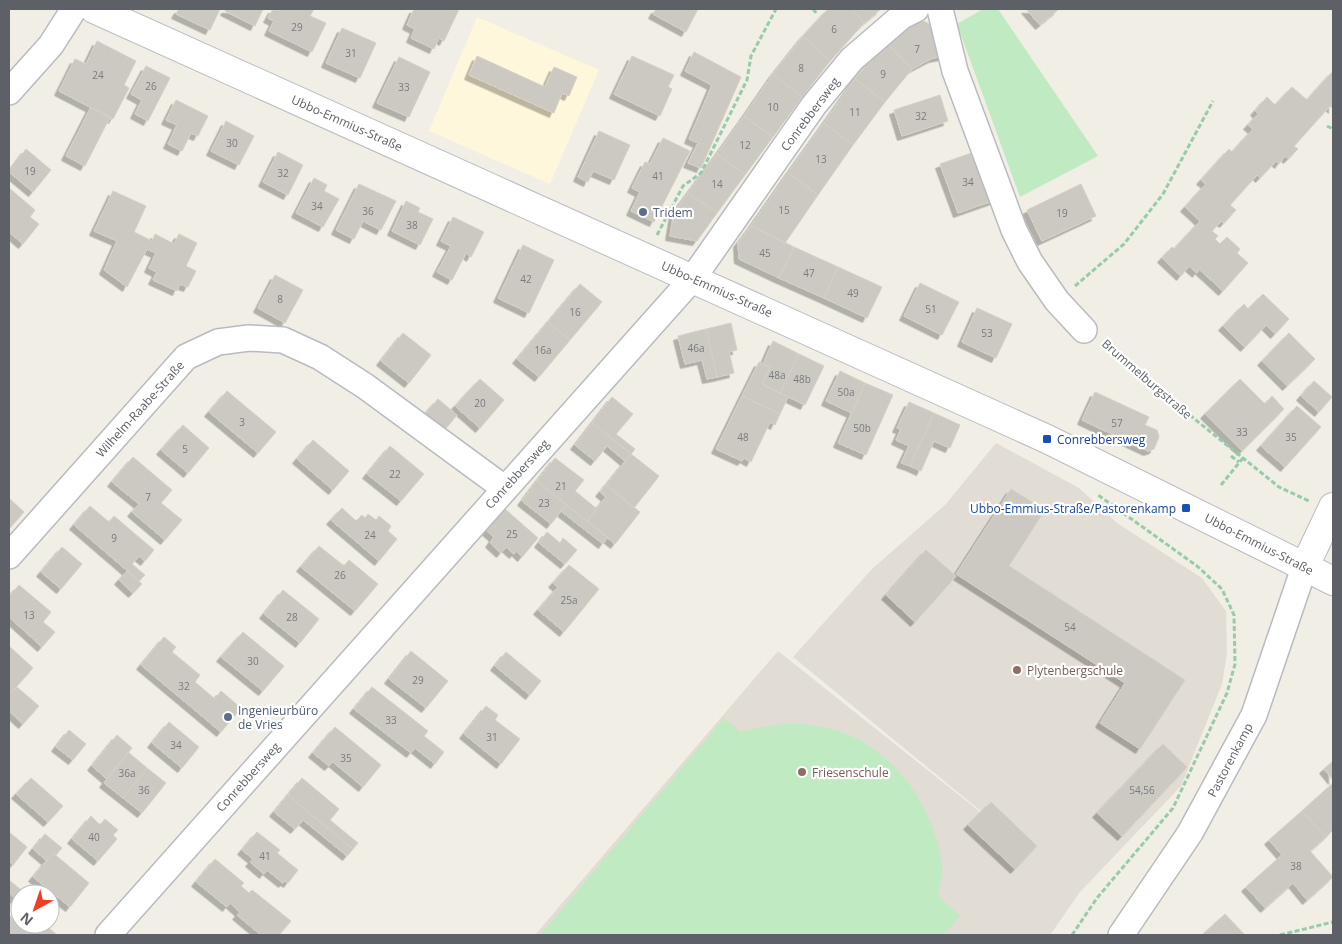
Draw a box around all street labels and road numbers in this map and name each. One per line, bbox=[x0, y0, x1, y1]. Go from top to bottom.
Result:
street label: Conrebbersweg bbox=[777, 73, 844, 154]
street label: Ubbo-Emmius-Straße bbox=[289, 91, 406, 155]
street label: Ubbo-Emmius-Straße bbox=[659, 257, 776, 321]
street label: Brummelburgstraße bbox=[1098, 335, 1196, 423]
street label: Wilhelm-Raabe-Straße bbox=[92, 357, 188, 461]
street label: Conrebbersweg bbox=[481, 435, 553, 513]
street label: Ubbo-Emmius-Straße bbox=[1202, 509, 1317, 579]
street label: Pastorenkamp bbox=[1203, 720, 1257, 800]
street label: Conrebbersweg bbox=[212, 738, 284, 816]

